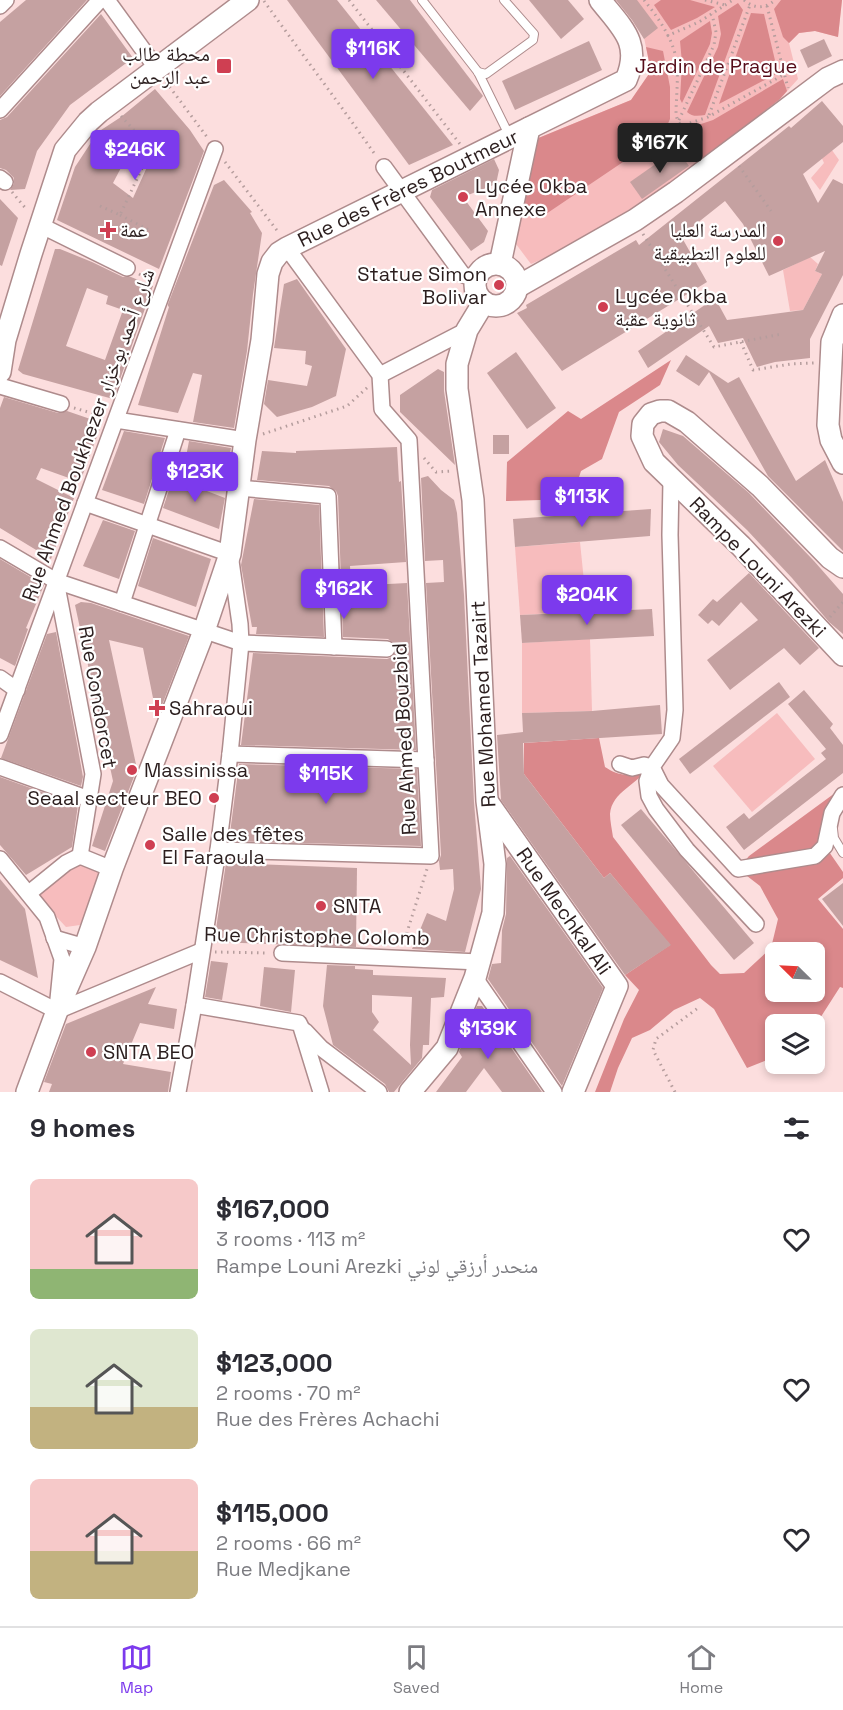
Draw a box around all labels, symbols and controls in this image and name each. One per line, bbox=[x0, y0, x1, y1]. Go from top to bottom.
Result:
pin: $116K bbox=[331, 29, 415, 80]
text: $116K bbox=[345, 35, 401, 61]
place label: محطة طالب عبد الرحمن bbox=[122, 41, 210, 90]
park label: Jardin de Prague bbox=[635, 53, 797, 79]
marker: محطة طالب عبد الرحمن bbox=[215, 57, 233, 75]
street label: Rue des Frères Boutmeur bbox=[293, 123, 523, 253]
pin: $167K bbox=[618, 123, 702, 174]
text: $167K bbox=[632, 129, 688, 155]
pin: $246K bbox=[93, 130, 177, 181]
text: $246K bbox=[104, 136, 166, 162]
place label: Lycée Okba Annexe bbox=[475, 173, 587, 222]
marker: Lycée Okba Annexe bbox=[456, 190, 470, 204]
place label: عمة bbox=[120, 217, 147, 243]
place label: المدرسة العليا للعلوم التطبيقية bbox=[654, 217, 766, 267]
marker: عمة bbox=[101, 223, 115, 237]
marker: المدرسة العليا للعلوم التطبيقية bbox=[771, 234, 785, 248]
place label: Statue Simon Bolivar bbox=[357, 261, 487, 310]
street label: Rue Ahmed Boukhezer شارع أحمد بوخزار bbox=[16, 265, 160, 605]
marker: Statue Simon Bolivar bbox=[492, 278, 506, 292]
place label: Lycée Okba ثانوية عقبة bbox=[615, 283, 727, 332]
marker: Lycée Okba ثانوية عقبة bbox=[596, 300, 610, 314]
pin: $123K bbox=[153, 452, 237, 503]
text: $123K bbox=[166, 458, 224, 484]
pin: $113K bbox=[540, 477, 624, 528]
text: $113K bbox=[555, 483, 609, 509]
street label: Rampe Louni Arezki bbox=[684, 491, 832, 643]
pin: $162K bbox=[302, 569, 386, 620]
text: $162K bbox=[315, 575, 373, 601]
pin: $204K bbox=[545, 575, 629, 626]
text: $204K bbox=[556, 581, 618, 607]
street label: Rue Mohamed Tazairt bbox=[465, 600, 501, 808]
street label: Rue Condorcet bbox=[73, 624, 123, 770]
street label: Rue Ahmed Bouzbid bbox=[386, 642, 422, 836]
place label: Sahraoui bbox=[169, 695, 253, 721]
marker: Sahraoui bbox=[150, 701, 164, 715]
pin: $115K bbox=[284, 754, 368, 805]
place label: Massinissa bbox=[144, 757, 248, 783]
text: $115K bbox=[299, 760, 353, 786]
marker: Massinissa bbox=[125, 763, 139, 777]
place label: Seaal secteur BEO bbox=[27, 785, 202, 811]
marker: Seaal secteur BEO bbox=[207, 791, 221, 805]
place label: Salle des fêtes El Faraoula bbox=[162, 821, 304, 870]
marker: Salle des fêtes El Faraoula bbox=[143, 838, 157, 852]
street label: Rue Mechkal Ali bbox=[511, 842, 617, 980]
place label: SNTA bbox=[333, 893, 382, 919]
marker: SNTA bbox=[314, 899, 328, 913]
street label: Rue Christophe Colomb bbox=[204, 921, 430, 951]
north arrow bbox=[765, 942, 825, 1002]
map controls bbox=[765, 942, 825, 1074]
pin: $139K bbox=[446, 1009, 530, 1060]
button: layers bbox=[765, 1014, 825, 1074]
text: $139K bbox=[459, 1015, 517, 1041]
place label: SNTA BEO bbox=[103, 1039, 194, 1065]
marker: SNTA BEO bbox=[84, 1045, 98, 1059]
text: 9 homes bbox=[30, 1111, 135, 1145]
icon: filters bbox=[780, 1112, 813, 1145]
text: $167,000 bbox=[216, 1192, 330, 1226]
icon: home bbox=[78, 1203, 150, 1275]
icon: heart bbox=[780, 1223, 813, 1256]
text: 3 rooms · 113 m² bbox=[216, 1226, 365, 1252]
text: Rampe Louni Arezki منحدر أرزقي لوني bbox=[216, 1253, 538, 1279]
text: $123,000 bbox=[216, 1346, 333, 1380]
icon: home bbox=[78, 1353, 150, 1425]
icon: heart bbox=[780, 1373, 813, 1406]
text: 2 rooms · 70 m² bbox=[216, 1380, 360, 1406]
text: Rue des Frères Achachi bbox=[216, 1406, 440, 1432]
text: $115,000 bbox=[216, 1496, 329, 1530]
icon: home bbox=[78, 1503, 150, 1575]
icon: heart bbox=[780, 1523, 813, 1556]
text: 2 rooms · 66 m² bbox=[216, 1530, 361, 1556]
text: Rue Medjkane bbox=[216, 1556, 351, 1582]
tab: Map bbox=[120, 1641, 153, 1698]
tab: Saved bbox=[393, 1641, 440, 1698]
tab: Home bbox=[679, 1641, 723, 1698]

